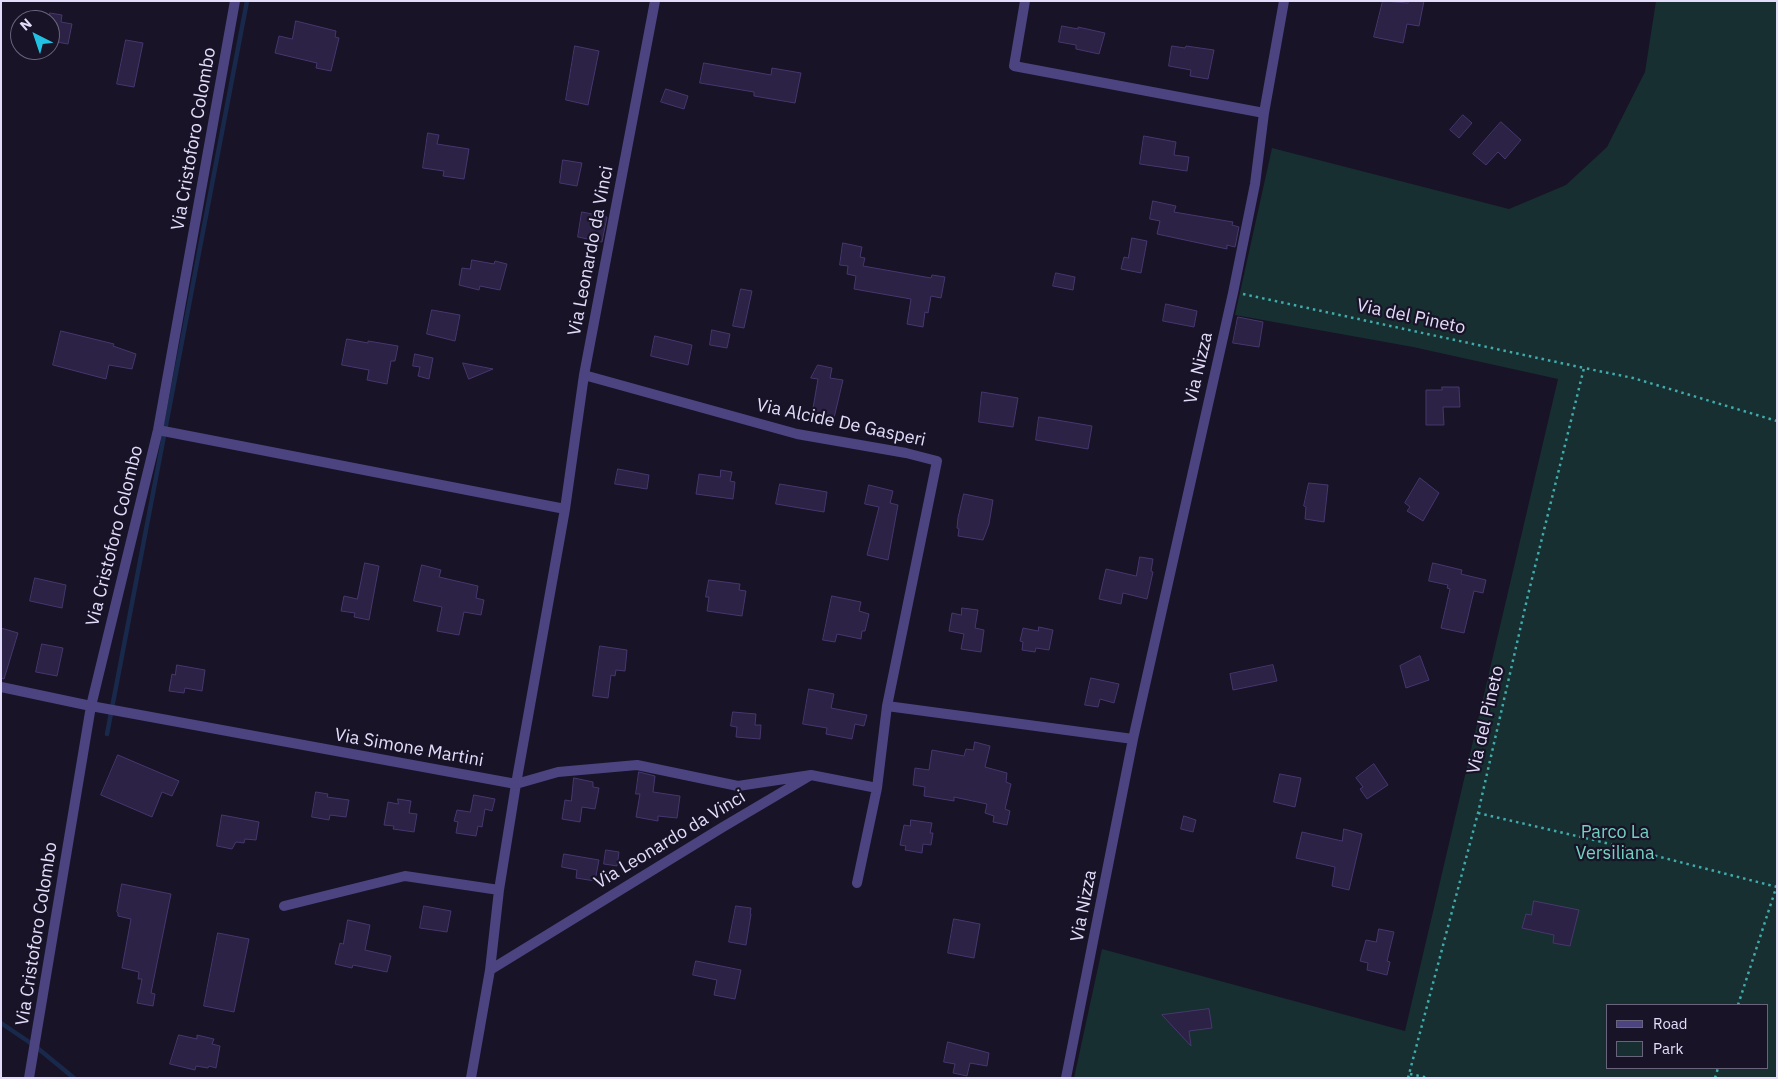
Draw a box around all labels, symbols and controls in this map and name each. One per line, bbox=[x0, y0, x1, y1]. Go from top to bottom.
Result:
north arrow bbox=[10, 10, 60, 60]
text: N bbox=[16, 14, 36, 35]
street label: Via Cristoforo Colombo bbox=[167, 46, 221, 232]
street label: Via Leonardo da Vinci bbox=[564, 164, 618, 338]
street label: Via del Pineto bbox=[1355, 295, 1467, 339]
street label: Via Nizza bbox=[1180, 330, 1218, 406]
street label: Via Alcide De Gasperi bbox=[754, 395, 928, 451]
street label: Via Cristoforo Colombo bbox=[82, 443, 148, 629]
street label: Via del Pineto bbox=[1463, 664, 1509, 776]
street label: Via Simone Martini bbox=[333, 724, 485, 772]
street label: Via Leonardo da Vinci bbox=[590, 786, 750, 894]
park label: Parco La Versiliana bbox=[1575, 822, 1655, 864]
street label: Via Cristoforo Colombo bbox=[12, 841, 62, 1027]
street label: Via Nizza bbox=[1066, 868, 1102, 944]
legend bbox=[1606, 1004, 1768, 1069]
text: Road bbox=[1653, 1014, 1688, 1033]
text: Park bbox=[1653, 1039, 1683, 1058]

